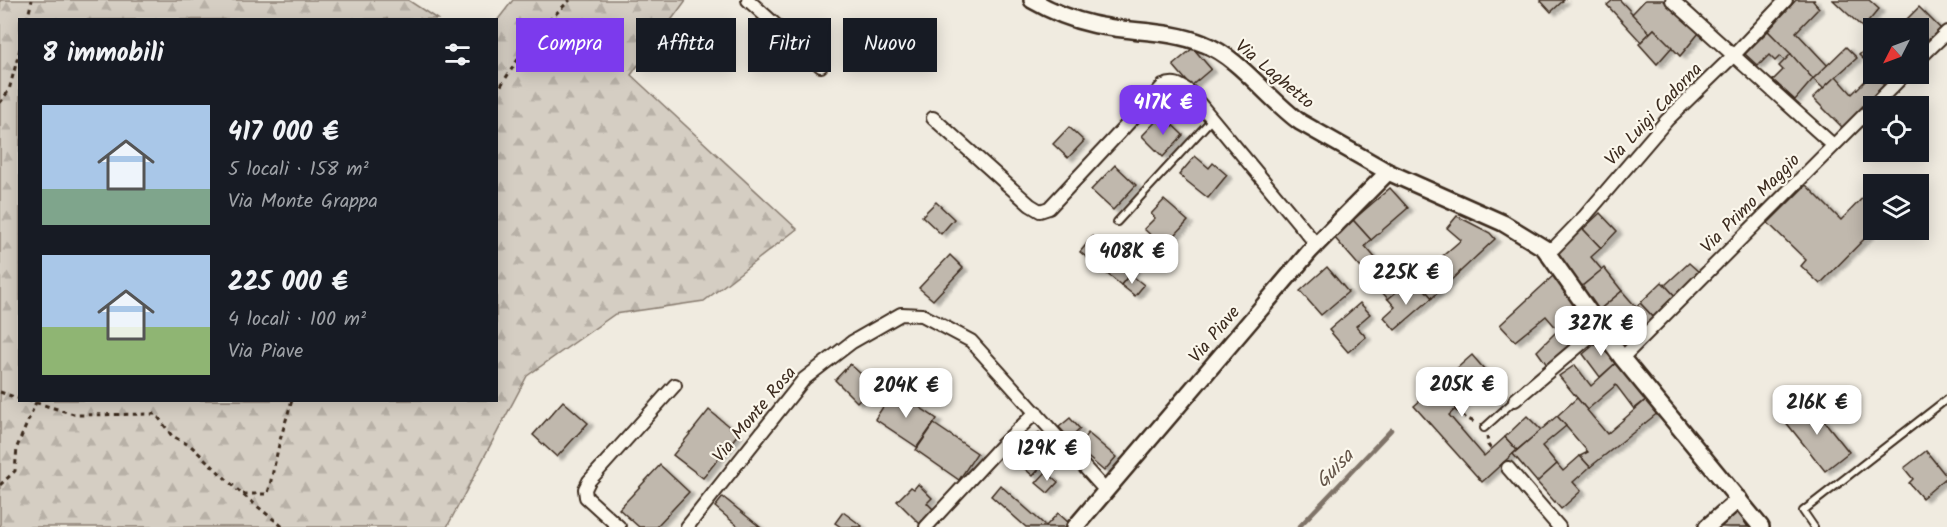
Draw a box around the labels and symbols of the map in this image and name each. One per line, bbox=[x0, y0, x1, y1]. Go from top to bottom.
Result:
north arrow bbox=[1863, 18, 1929, 84]
street label: Via Laghetto bbox=[1228, 33, 1320, 117]
street label: Via Luigi Cadorna bbox=[1598, 57, 1710, 173]
pin: 417K € bbox=[1114, 85, 1212, 136]
street label: Via Primo Maggio bbox=[1694, 147, 1808, 261]
pin: 408K € bbox=[1083, 234, 1181, 285]
pin: 225K € bbox=[1357, 255, 1455, 306]
street label: Via Piave bbox=[1182, 300, 1248, 370]
pin: 327K € bbox=[1552, 306, 1650, 357]
street label: Via Monte Rosa bbox=[706, 360, 804, 470]
pin: 205K € bbox=[1413, 367, 1511, 418]
pin: 204K € bbox=[857, 368, 955, 419]
pin: 216K € bbox=[1768, 385, 1866, 436]
pin: 129K € bbox=[998, 431, 1096, 482]
water label: Guisa bbox=[1308, 441, 1364, 497]

